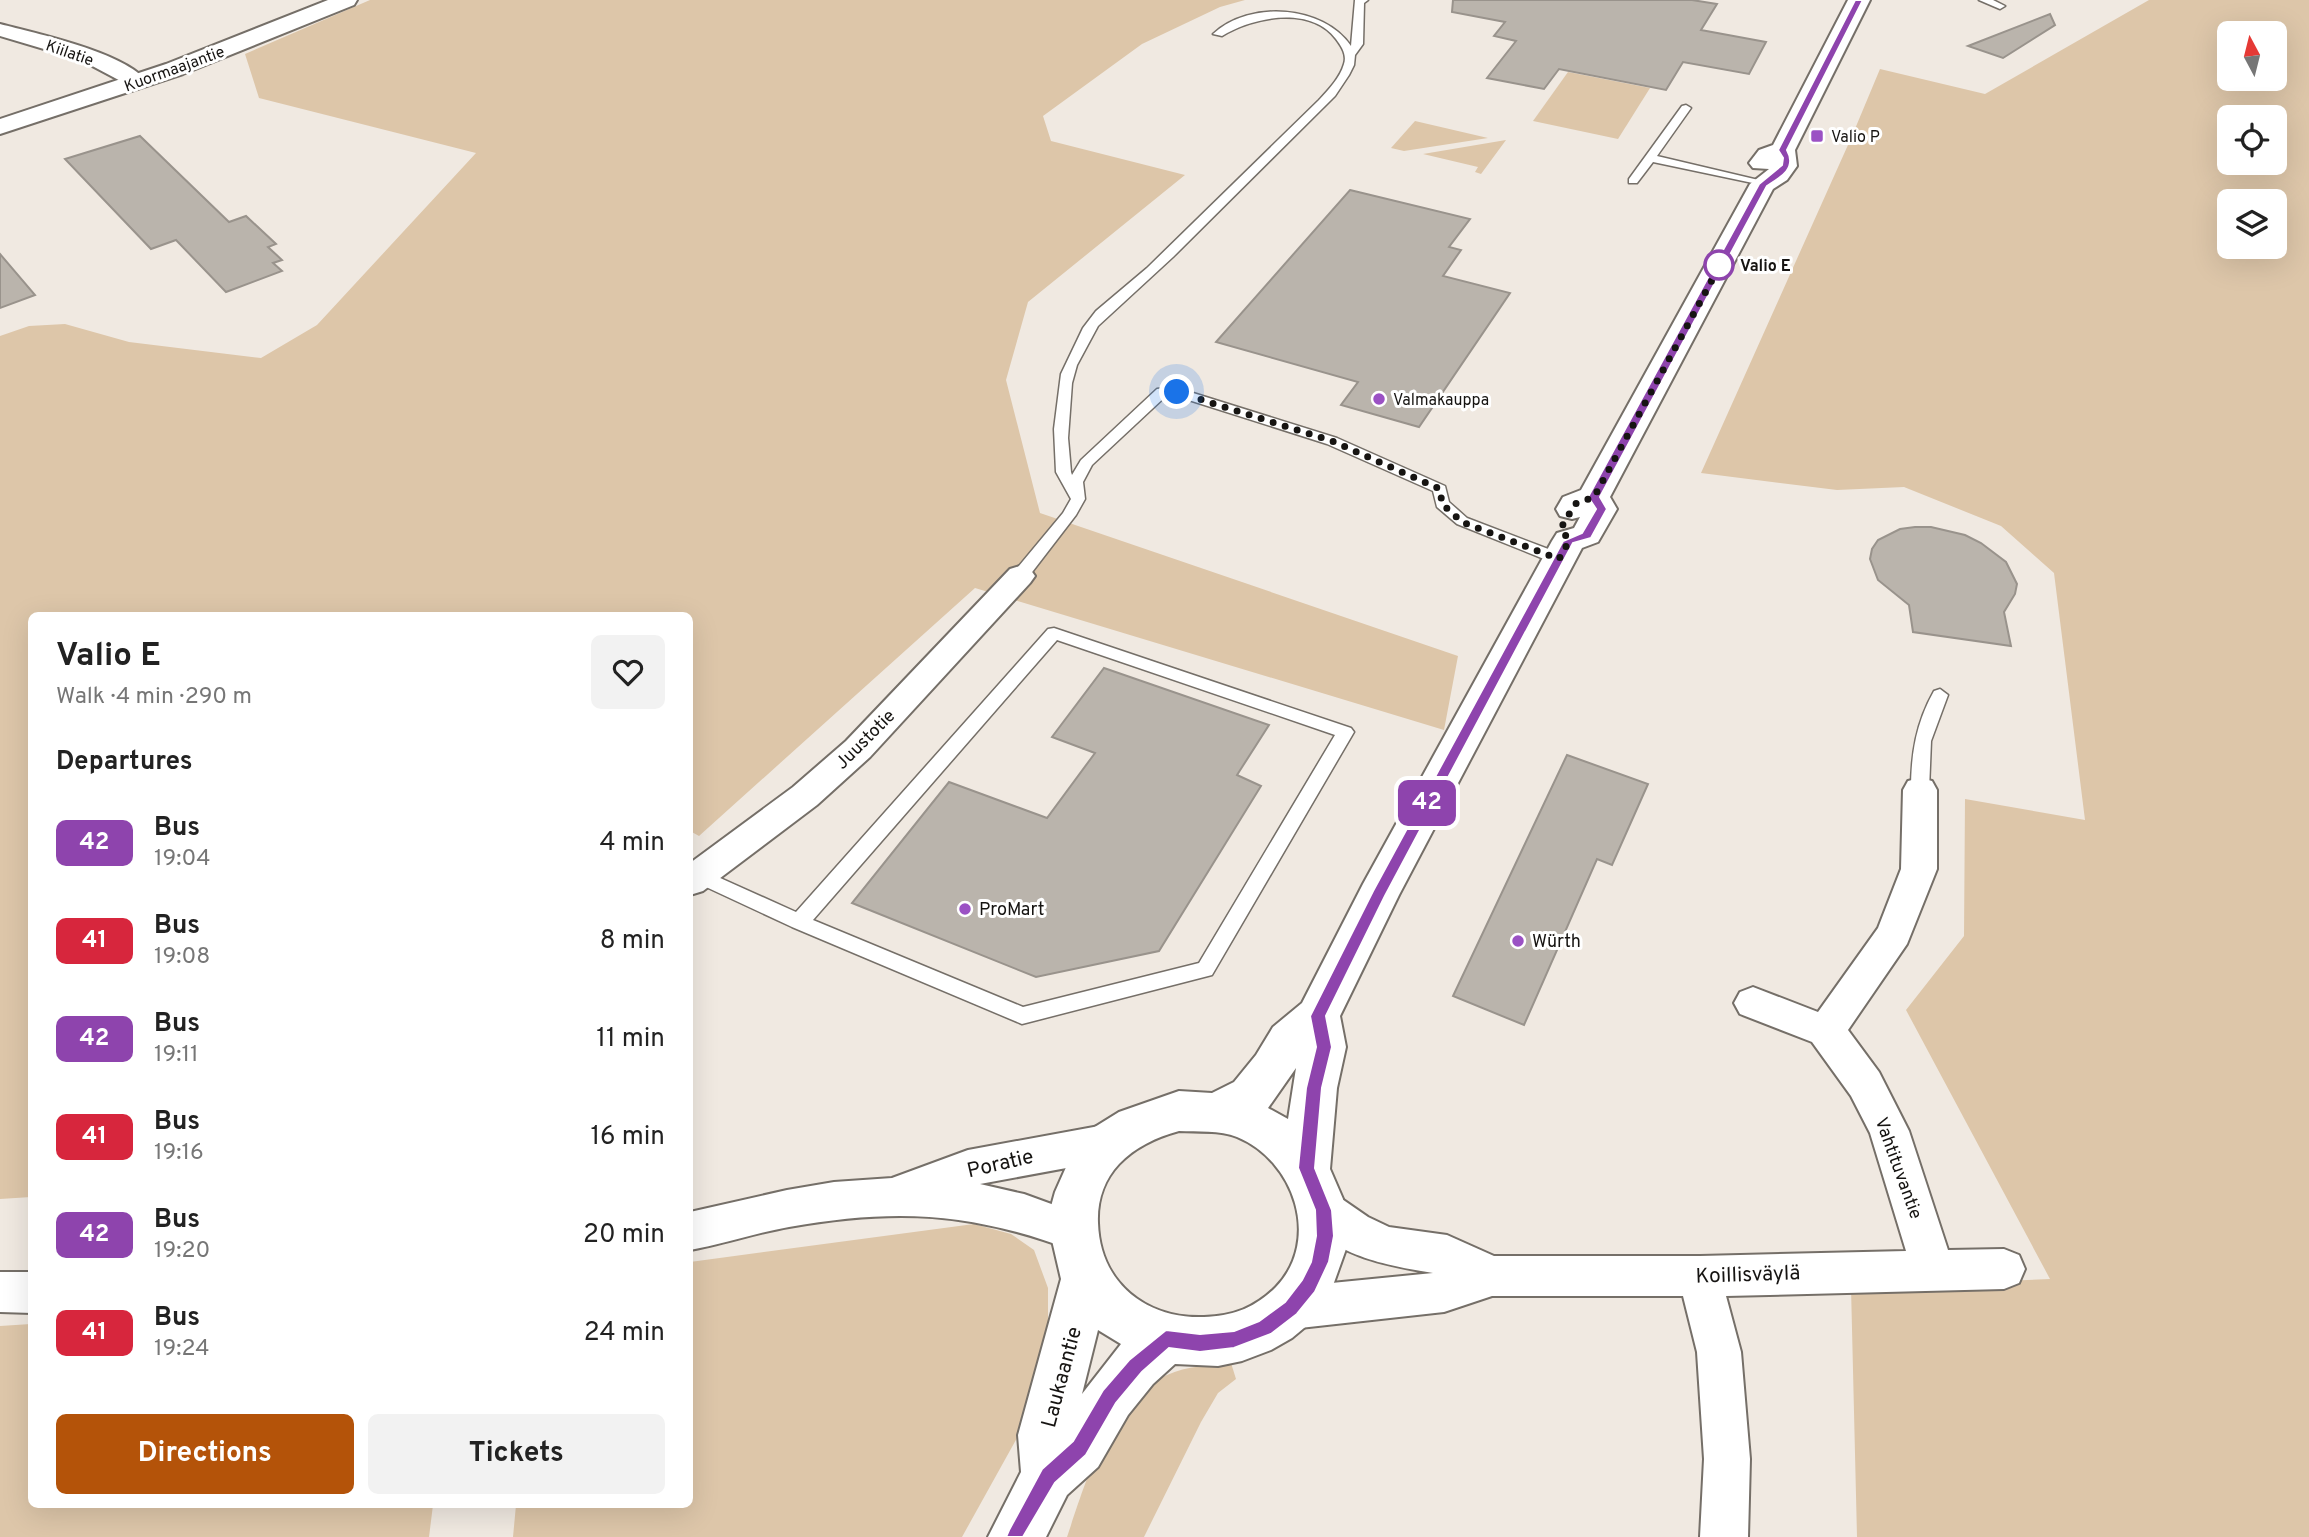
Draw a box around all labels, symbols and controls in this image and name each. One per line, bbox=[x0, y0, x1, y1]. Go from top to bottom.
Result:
north arrow bbox=[2217, 21, 2287, 91]
map controls bbox=[2217, 21, 2287, 259]
street label: Kiilatie bbox=[43, 36, 96, 71]
street label: Kuormaajantie bbox=[122, 42, 228, 97]
button: locate bbox=[2217, 105, 2287, 175]
marker: Valio P bbox=[1809, 128, 1825, 144]
place label: Valio P bbox=[1831, 128, 1880, 148]
button: layers bbox=[2217, 189, 2287, 259]
marker: Valio E bbox=[1704, 250, 1734, 280]
place label: Valio E bbox=[1740, 257, 1791, 277]
your location bbox=[1159, 374, 1194, 409]
marker: Valmakauppa bbox=[1371, 391, 1387, 407]
place label: Valmakauppa bbox=[1393, 391, 1489, 411]
button: heart bbox=[591, 635, 665, 709]
text: Valio E bbox=[56, 636, 161, 678]
text: Walk · 4 min · 290 m bbox=[56, 683, 252, 712]
street label: Juustotie bbox=[831, 705, 901, 775]
text: Departures bbox=[56, 746, 193, 779]
line badge: 42 bbox=[1396, 780, 1458, 826]
text: 42 bbox=[1412, 788, 1442, 818]
text: Bus bbox=[154, 812, 200, 845]
text: 4 min bbox=[599, 827, 665, 860]
text: 42 bbox=[79, 828, 110, 858]
text: 19:04 bbox=[154, 845, 211, 874]
place label: ProMart bbox=[979, 899, 1045, 922]
marker: ProMart bbox=[957, 901, 973, 917]
text: Bus bbox=[154, 910, 200, 943]
text: 8 min bbox=[600, 925, 665, 958]
text: 41 bbox=[82, 926, 107, 956]
place label: Würth bbox=[1532, 931, 1581, 954]
marker: Würth bbox=[1510, 933, 1526, 949]
text: 19:08 bbox=[154, 943, 210, 972]
text: Bus bbox=[154, 1008, 200, 1041]
text: 11 min bbox=[596, 1023, 665, 1056]
text: 42 bbox=[79, 1024, 110, 1054]
text: 19:11 bbox=[154, 1041, 199, 1070]
text: Bus bbox=[154, 1106, 200, 1139]
street label: Vahtituvantie bbox=[1869, 1114, 1927, 1223]
text: 16 min bbox=[590, 1121, 665, 1154]
text: 41 bbox=[82, 1122, 107, 1152]
text: 19:16 bbox=[154, 1139, 204, 1168]
street label: Poratie bbox=[964, 1144, 1036, 1185]
text: Bus bbox=[154, 1204, 200, 1237]
text: 20 min bbox=[583, 1219, 665, 1252]
text: 42 bbox=[79, 1220, 110, 1250]
text: 19:20 bbox=[154, 1237, 210, 1266]
street label: Koillisväylä bbox=[1695, 1260, 1801, 1291]
text: Bus bbox=[154, 1302, 200, 1335]
text: 24 min bbox=[584, 1317, 665, 1350]
text: 41 bbox=[82, 1318, 107, 1348]
street label: Laukaantie bbox=[1036, 1324, 1089, 1431]
text: 19:24 bbox=[154, 1335, 210, 1364]
button: Directions bbox=[56, 1414, 354, 1494]
button: Tickets bbox=[368, 1414, 665, 1494]

